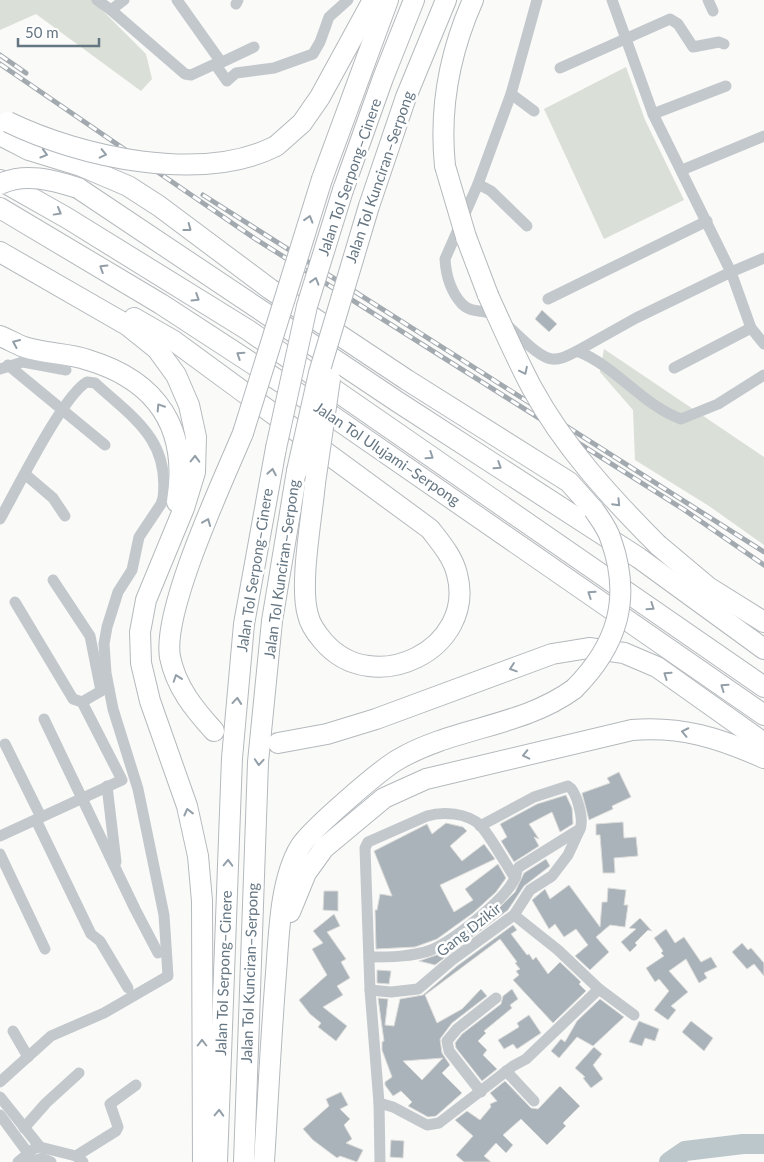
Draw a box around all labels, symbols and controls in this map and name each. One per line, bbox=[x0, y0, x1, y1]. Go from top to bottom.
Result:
scale bar bbox=[18, 15, 99, 47]
text: 50 m bbox=[25, 23, 59, 41]
street label: Jalan Tol Kunciran–Serpong bbox=[341, 88, 417, 265]
street label: Jalan Tol Serpong–Cinere bbox=[314, 95, 385, 258]
one-way arrow bbox=[99, 148, 108, 159]
one-way arrow bbox=[40, 149, 48, 159]
one-way arrow bbox=[52, 206, 61, 216]
one-way arrow bbox=[304, 216, 314, 224]
one-way arrow bbox=[182, 222, 191, 230]
one-way arrow bbox=[99, 265, 108, 275]
one-way arrow bbox=[310, 277, 320, 286]
one-way arrow bbox=[191, 291, 200, 301]
one-way arrow bbox=[12, 339, 21, 349]
one-way arrow bbox=[236, 352, 246, 361]
one-way arrow bbox=[518, 366, 528, 375]
street label: Jalan Tol Ulujami–Serpong bbox=[311, 398, 464, 509]
one-way arrow bbox=[157, 403, 167, 412]
one-way arrow bbox=[424, 450, 434, 459]
one-way arrow bbox=[190, 455, 200, 462]
one-way arrow bbox=[492, 460, 502, 469]
one-way arrow bbox=[266, 467, 276, 476]
street label: Jalan Tol Kunciran–Serpong bbox=[260, 478, 303, 660]
street label: Jalan Tol Serpong–Cinere bbox=[232, 487, 276, 653]
one-way arrow bbox=[611, 498, 620, 507]
one-way arrow bbox=[201, 518, 211, 527]
one-way arrow bbox=[587, 591, 597, 600]
one-way arrow bbox=[645, 601, 655, 610]
one-way arrow bbox=[509, 662, 518, 672]
one-way arrow bbox=[663, 672, 673, 681]
one-way arrow bbox=[172, 674, 182, 682]
one-way arrow bbox=[720, 684, 730, 693]
one-way arrow bbox=[231, 697, 242, 705]
one-way arrow bbox=[681, 727, 689, 738]
one-way arrow bbox=[521, 749, 530, 760]
one-way arrow bbox=[253, 759, 264, 767]
one-way arrow bbox=[183, 808, 194, 817]
one-way arrow bbox=[223, 859, 233, 867]
street label: Jalan Tol Kunciran–Serpong bbox=[237, 882, 261, 1064]
street label: Jalan Tol Serpong–Cinere bbox=[211, 890, 235, 1056]
street label: Gang Dzikir bbox=[433, 898, 505, 960]
one-way arrow bbox=[197, 1039, 207, 1047]
one-way arrow bbox=[214, 1109, 224, 1117]

